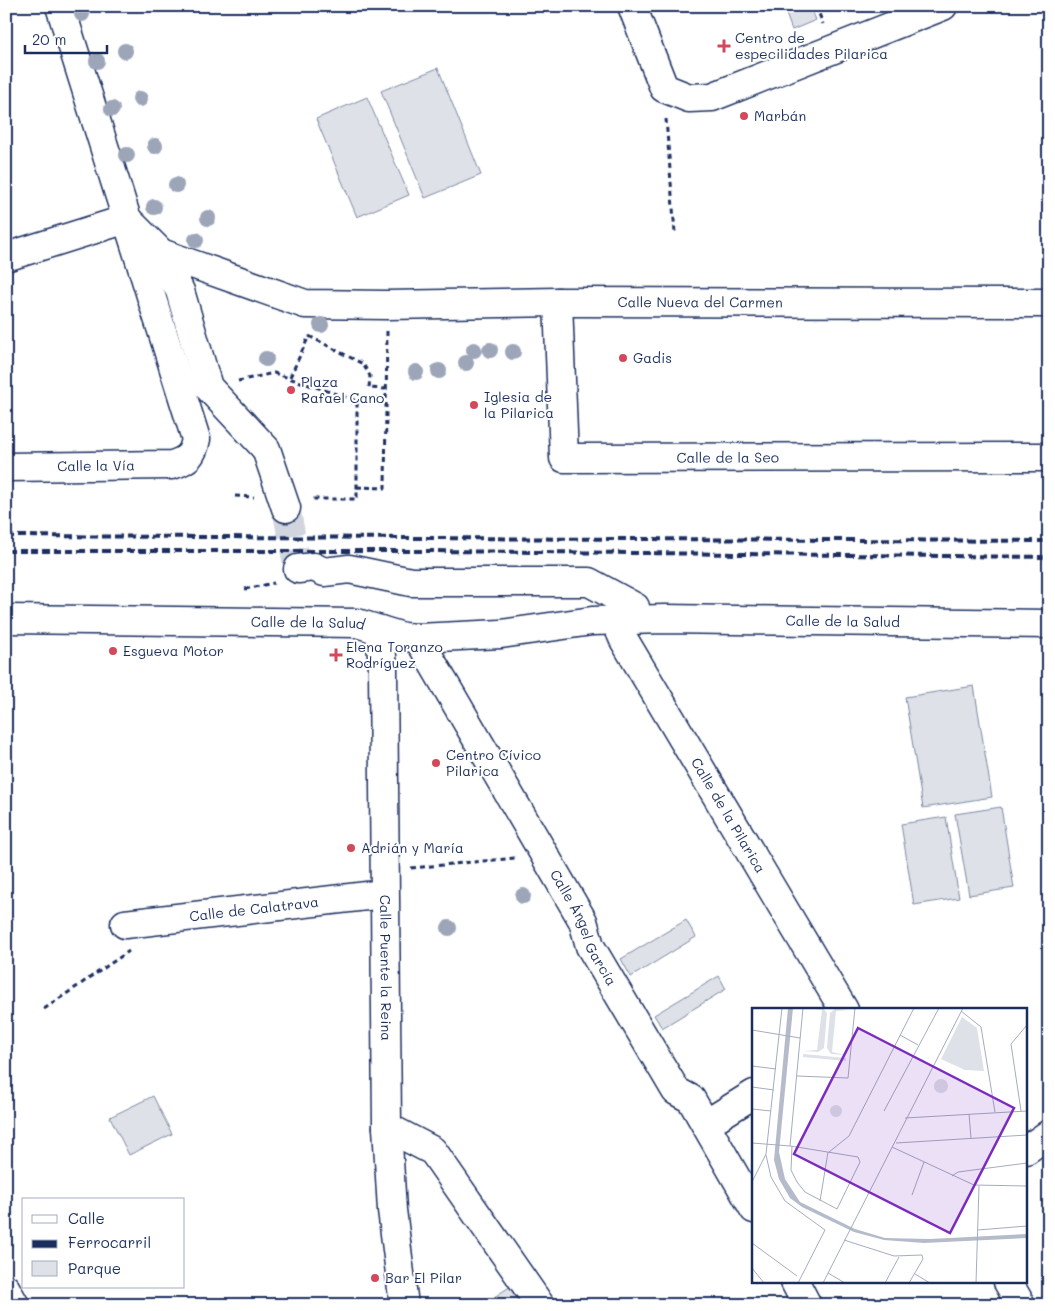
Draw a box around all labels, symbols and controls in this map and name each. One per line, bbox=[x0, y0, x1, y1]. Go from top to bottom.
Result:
scale bar bbox=[25, 22, 108, 54]
place label: Centro de especilidades Pilarica bbox=[735, 28, 888, 63]
text: 20 m bbox=[32, 29, 66, 49]
marker: Centro de especilidades Pilarica bbox=[717, 39, 731, 53]
place label: Marbán bbox=[754, 106, 806, 125]
marker: Marbán bbox=[738, 110, 750, 122]
street label: Calle Nueva del Carmen bbox=[618, 292, 783, 311]
place label: Gadis bbox=[633, 348, 672, 367]
marker: Gadis bbox=[617, 352, 629, 364]
place label: Plaza Rafael Cano bbox=[301, 372, 384, 407]
marker: Plaza Rafael Cano bbox=[285, 384, 297, 396]
place label: Iglesia de la Pilarica bbox=[484, 387, 554, 422]
marker: Iglesia de la Pilarica bbox=[468, 399, 480, 411]
street label: Calle de la Seo bbox=[677, 448, 779, 467]
street label: Calle la Vía bbox=[57, 455, 135, 475]
street label: Calle de la Salud bbox=[785, 611, 900, 631]
street label: Calle de la Salud bbox=[251, 612, 368, 634]
place label: Elena Toranzo Rodríguez bbox=[346, 637, 443, 672]
place label: Esgueva Motor bbox=[123, 641, 224, 660]
marker: Esgueva Motor bbox=[107, 645, 119, 657]
marker: Elena Toranzo Rodríguez bbox=[330, 649, 342, 661]
place label: Centro Cívico Pilarica bbox=[446, 745, 541, 780]
street label: Calle de la Pilarica bbox=[687, 754, 770, 876]
marker: Centro Cívico Pilarica bbox=[430, 757, 442, 769]
place label: Adrián y María bbox=[361, 838, 464, 857]
marker: Adrián y María bbox=[345, 842, 357, 854]
street label: Calle Ángel García bbox=[546, 866, 621, 989]
street label: Calle de Calatrava bbox=[188, 892, 320, 925]
street label: Calle Puente la Reina bbox=[376, 895, 396, 1041]
inset map bbox=[752, 1008, 1028, 1284]
legend bbox=[22, 1198, 185, 1288]
text: Calle bbox=[68, 1208, 105, 1228]
text: Ferrocarril bbox=[68, 1232, 151, 1252]
text: Parque bbox=[68, 1258, 121, 1278]
place label: Bar El Pilar bbox=[385, 1268, 462, 1287]
marker: Bar El Pilar bbox=[369, 1272, 381, 1284]

